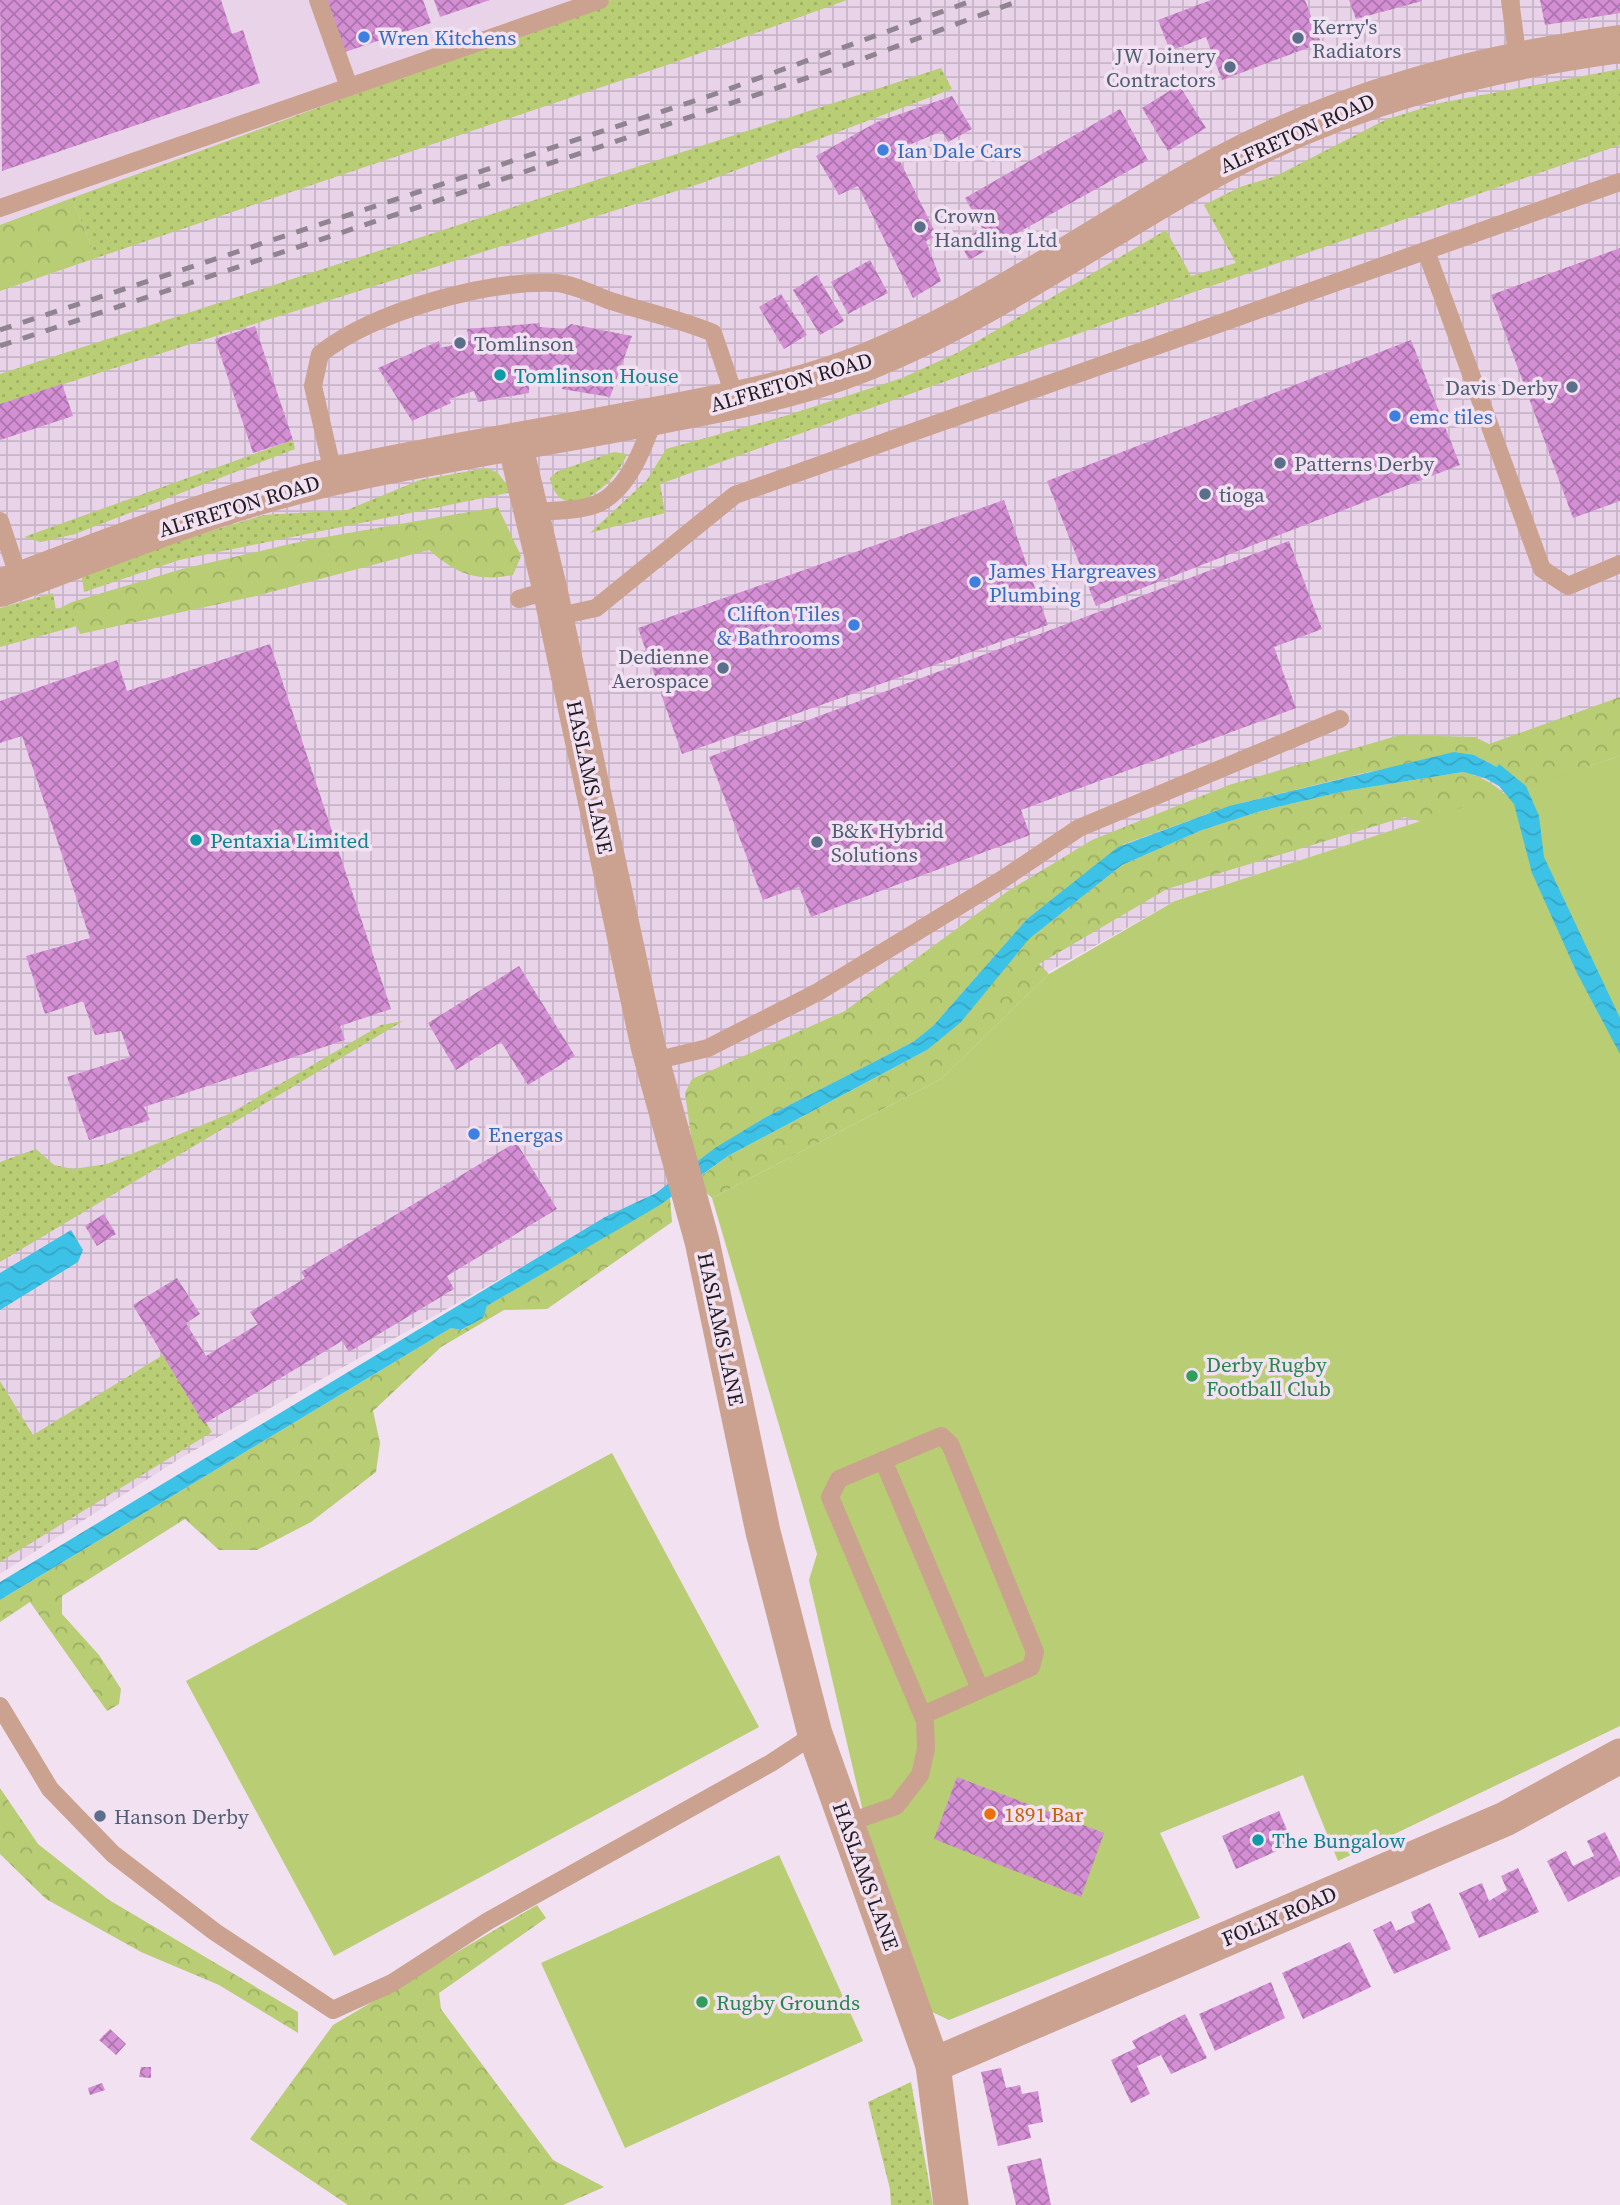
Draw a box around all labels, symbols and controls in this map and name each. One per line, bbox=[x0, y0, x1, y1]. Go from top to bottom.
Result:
place label: Kerry's Radiators bbox=[1312, 12, 1401, 65]
place label: Wren Kitchens bbox=[378, 23, 516, 52]
marker: Wren Kitchens bbox=[356, 29, 372, 45]
marker: Kerry's Radiators bbox=[1290, 30, 1306, 46]
place label: JW Joinery Contractors bbox=[1106, 41, 1216, 94]
marker: JW Joinery Contractors bbox=[1222, 59, 1238, 75]
street label: ALFRETON ROAD bbox=[1215, 86, 1379, 180]
place label: Ian Dale Cars bbox=[897, 136, 1022, 165]
marker: Ian Dale Cars bbox=[875, 142, 891, 158]
place label: Crown Handling Ltd bbox=[934, 201, 1057, 254]
marker: Crown Handling Ltd bbox=[912, 219, 928, 235]
place label: Tomlinson bbox=[474, 329, 575, 358]
marker: Tomlinson bbox=[452, 335, 468, 351]
street label: ALFRETON ROAD bbox=[707, 345, 875, 419]
place label: Tomlinson House bbox=[514, 361, 679, 390]
marker: Tomlinson House bbox=[492, 367, 508, 383]
place label: Davis Derby bbox=[1445, 373, 1558, 402]
marker: Davis Derby bbox=[1564, 379, 1580, 395]
place label: emc tiles bbox=[1409, 402, 1493, 431]
marker: emc tiles bbox=[1387, 408, 1403, 424]
place label: Patterns Derby bbox=[1294, 449, 1434, 478]
marker: Patterns Derby bbox=[1272, 455, 1288, 471]
street label: ALFRETON ROAD bbox=[155, 468, 323, 544]
place label: tioga bbox=[1219, 480, 1265, 509]
marker: tioga bbox=[1197, 486, 1213, 502]
place label: James Hargreaves Plumbing bbox=[988, 556, 1156, 609]
marker: James Hargreaves Plumbing bbox=[967, 574, 983, 590]
place label: Clifton Tiles & Bathrooms bbox=[717, 599, 840, 652]
marker: Clifton Tiles & Bathrooms bbox=[846, 617, 862, 633]
place label: Dedienne Aerospace bbox=[612, 642, 709, 695]
marker: Dedienne Aerospace bbox=[715, 660, 731, 676]
street label: HASLAMS LANE bbox=[560, 698, 620, 856]
place label: B&K Hybrid Solutions bbox=[831, 816, 944, 869]
place label: Pentaxia Limited bbox=[210, 826, 369, 855]
marker: Pentaxia Limited bbox=[188, 832, 204, 848]
marker: B&K Hybrid Solutions bbox=[809, 834, 825, 850]
place label: Energas bbox=[488, 1120, 563, 1149]
marker: Energas bbox=[466, 1126, 482, 1142]
street label: HASLAMS LANE bbox=[691, 1250, 751, 1408]
place label: Derby Rugby Football Club bbox=[1206, 1350, 1331, 1403]
marker: Derby Rugby Football Club bbox=[1184, 1368, 1200, 1384]
street label: HASLAMS LANE bbox=[826, 1798, 906, 1954]
place label: 1891 Bar bbox=[1004, 1800, 1084, 1829]
place label: Hanson Derby bbox=[114, 1802, 249, 1831]
marker: 1891 Bar bbox=[982, 1806, 998, 1822]
marker: Hanson Derby bbox=[92, 1808, 108, 1824]
place label: The Bungalow bbox=[1272, 1826, 1406, 1855]
marker: The Bungalow bbox=[1250, 1832, 1266, 1848]
street label: FOLLY ROAD bbox=[1217, 1879, 1341, 1953]
place label: Rugby Grounds bbox=[716, 1988, 860, 2017]
marker: Rugby Grounds bbox=[694, 1994, 710, 2010]

